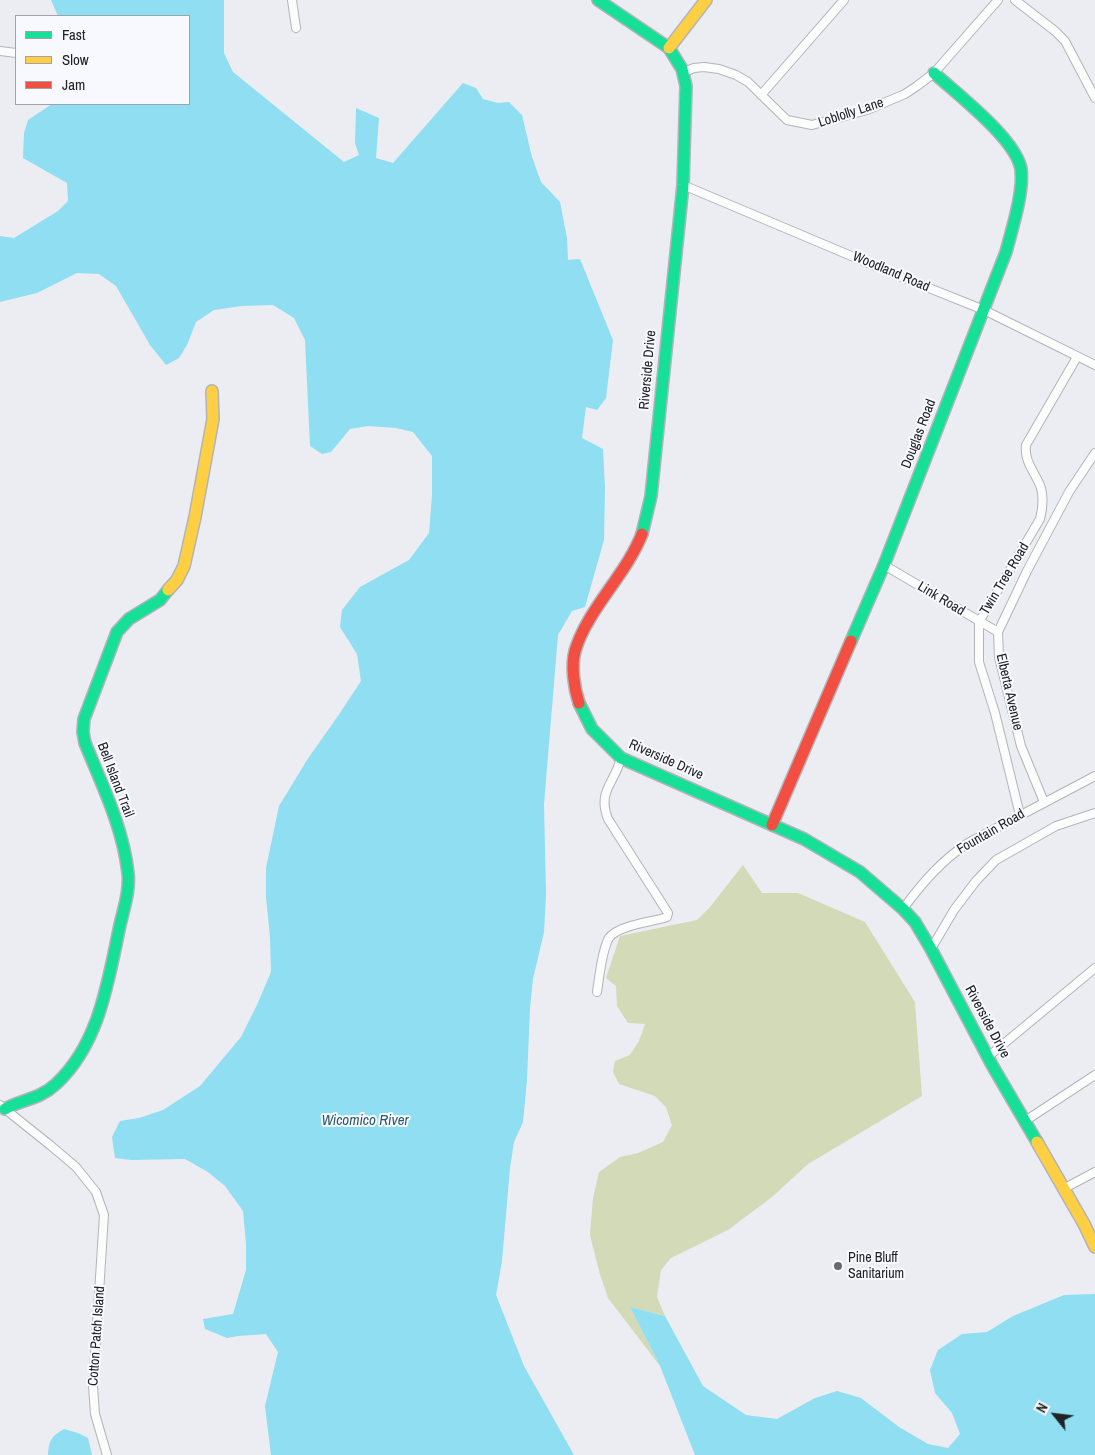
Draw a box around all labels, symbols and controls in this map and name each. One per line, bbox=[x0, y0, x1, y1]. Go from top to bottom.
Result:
legend bbox=[15, 15, 190, 105]
text: Fast bbox=[62, 24, 85, 45]
text: Slow bbox=[62, 49, 89, 70]
text: Jam bbox=[62, 74, 85, 95]
street label: Loblolly Lane bbox=[816, 95, 886, 131]
street label: Woodland Road bbox=[850, 248, 932, 296]
street label: Riverside Drive bbox=[636, 330, 660, 410]
street label: Douglas Road bbox=[898, 397, 940, 471]
street label: Twin Tree Road bbox=[977, 540, 1033, 618]
street label: Link Road bbox=[914, 578, 968, 620]
street label: Elberta Avenue bbox=[992, 652, 1026, 732]
street label: Riverside Drive bbox=[626, 736, 706, 784]
street label: Bell Island Trail bbox=[93, 740, 137, 820]
street label: Fountain Road bbox=[954, 806, 1028, 858]
street label: Riverside Drive bbox=[961, 983, 1013, 1061]
water label: Wicomico River bbox=[321, 1112, 409, 1130]
place label: Pine Bluff Sanitarium bbox=[848, 1250, 904, 1282]
marker: Pine Bluff Sanitarium bbox=[832, 1260, 844, 1272]
street label: Cotton Patch Island bbox=[85, 1285, 109, 1387]
north arrow bbox=[1030, 1390, 1080, 1440]
text: N bbox=[1032, 1400, 1052, 1416]

